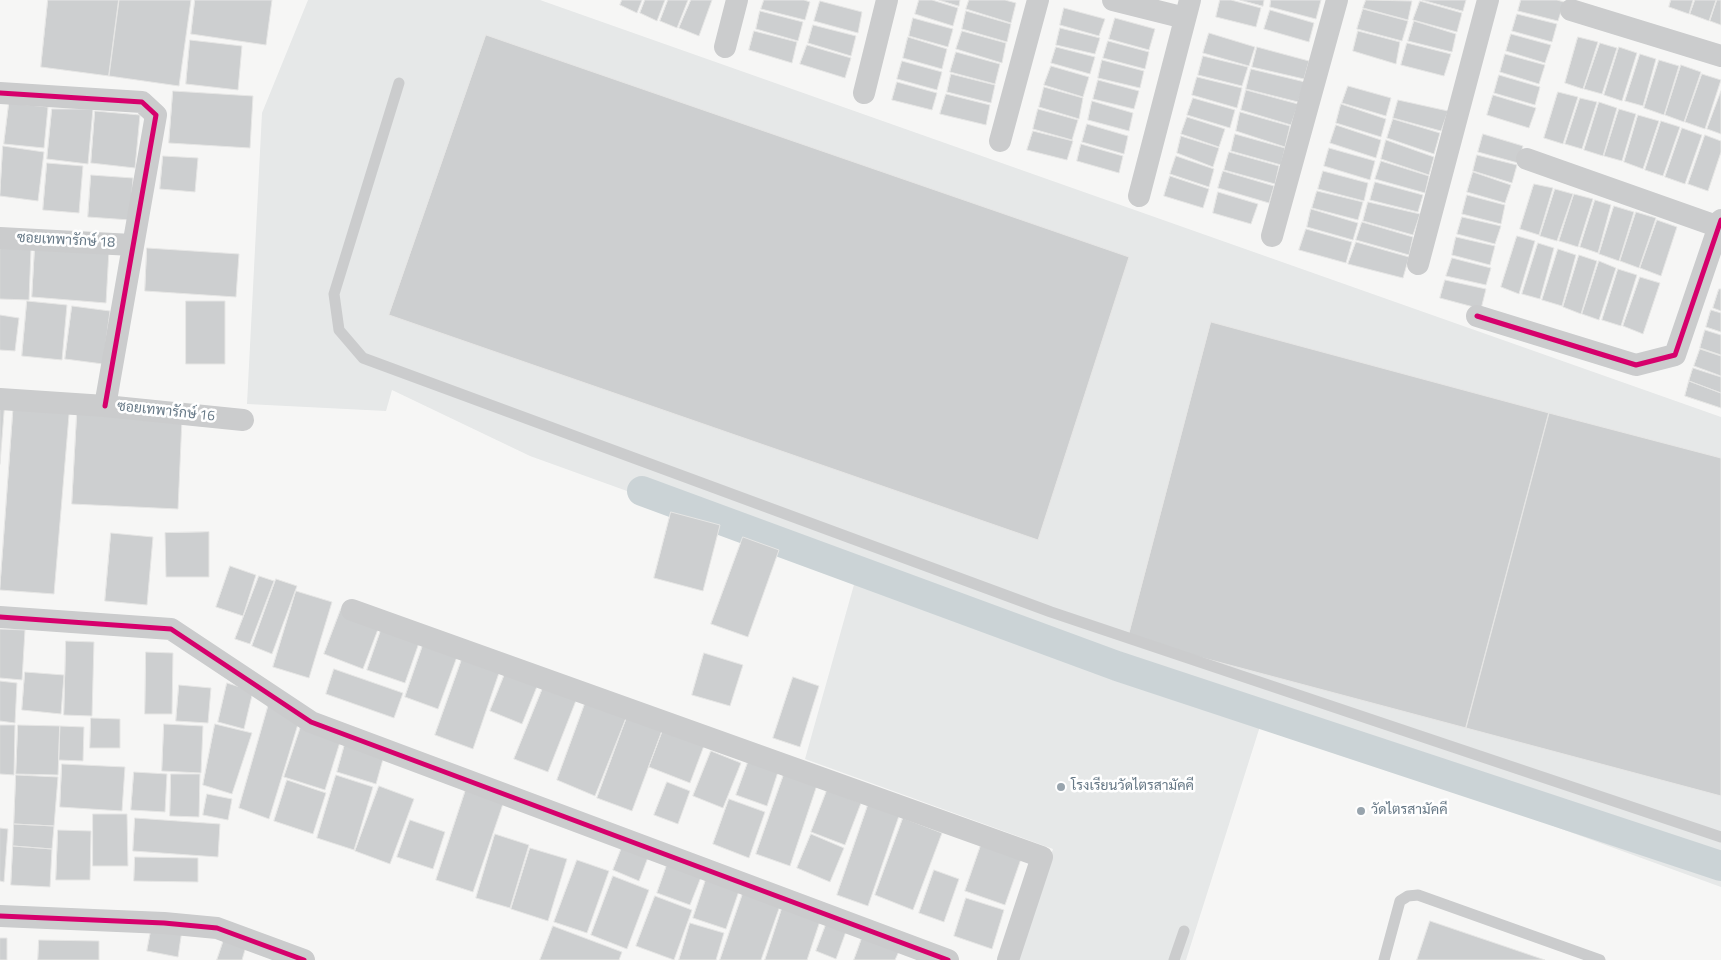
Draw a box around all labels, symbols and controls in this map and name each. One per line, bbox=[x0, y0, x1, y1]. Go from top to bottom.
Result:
street label: ซอยเทพารักษ์ 18 bbox=[16, 230, 116, 252]
street label: ซอยเทพารักษ์ 16 bbox=[116, 399, 216, 425]
place label: โรงเรียนวัดไตรสามัคคี bbox=[1071, 779, 1194, 795]
marker: โรงเรียนวัดไตรสามัคคี bbox=[1055, 781, 1067, 793]
place label: วัดไตรสามัคคี bbox=[1371, 803, 1448, 819]
marker: วัดไตรสามัคคี bbox=[1355, 805, 1367, 817]

